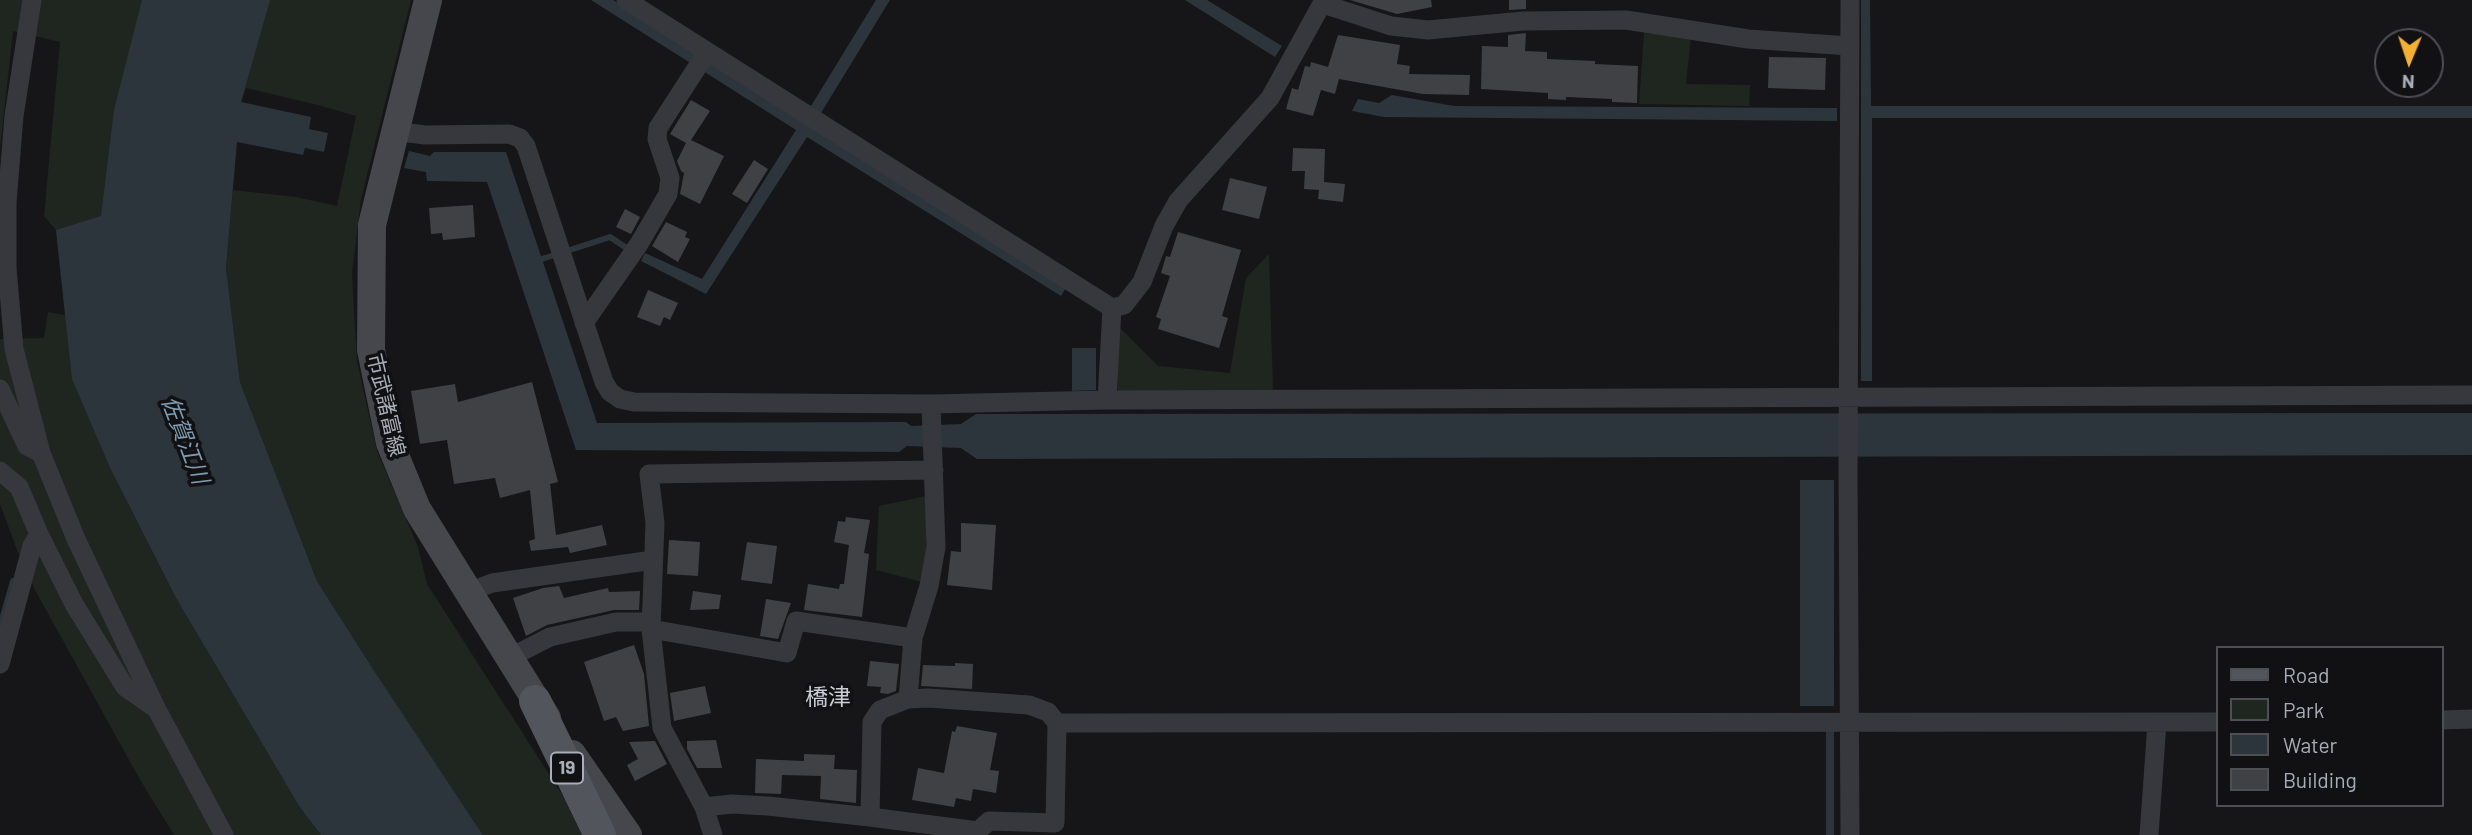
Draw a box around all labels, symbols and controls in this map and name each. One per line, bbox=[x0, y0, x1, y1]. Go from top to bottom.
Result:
north arrow bbox=[2374, 28, 2444, 98]
text: N bbox=[2402, 71, 2415, 94]
street label: 市武諸富線 bbox=[362, 351, 410, 459]
water label: 佐賀江川 bbox=[156, 392, 214, 488]
legend bbox=[2216, 646, 2444, 807]
text: Road bbox=[2283, 662, 2329, 687]
district label: 橋津 bbox=[805, 683, 851, 711]
text: Park bbox=[2283, 697, 2324, 722]
text: Water bbox=[2283, 732, 2337, 757]
road number: 19 bbox=[551, 752, 583, 783]
text: Building bbox=[2283, 767, 2357, 792]

